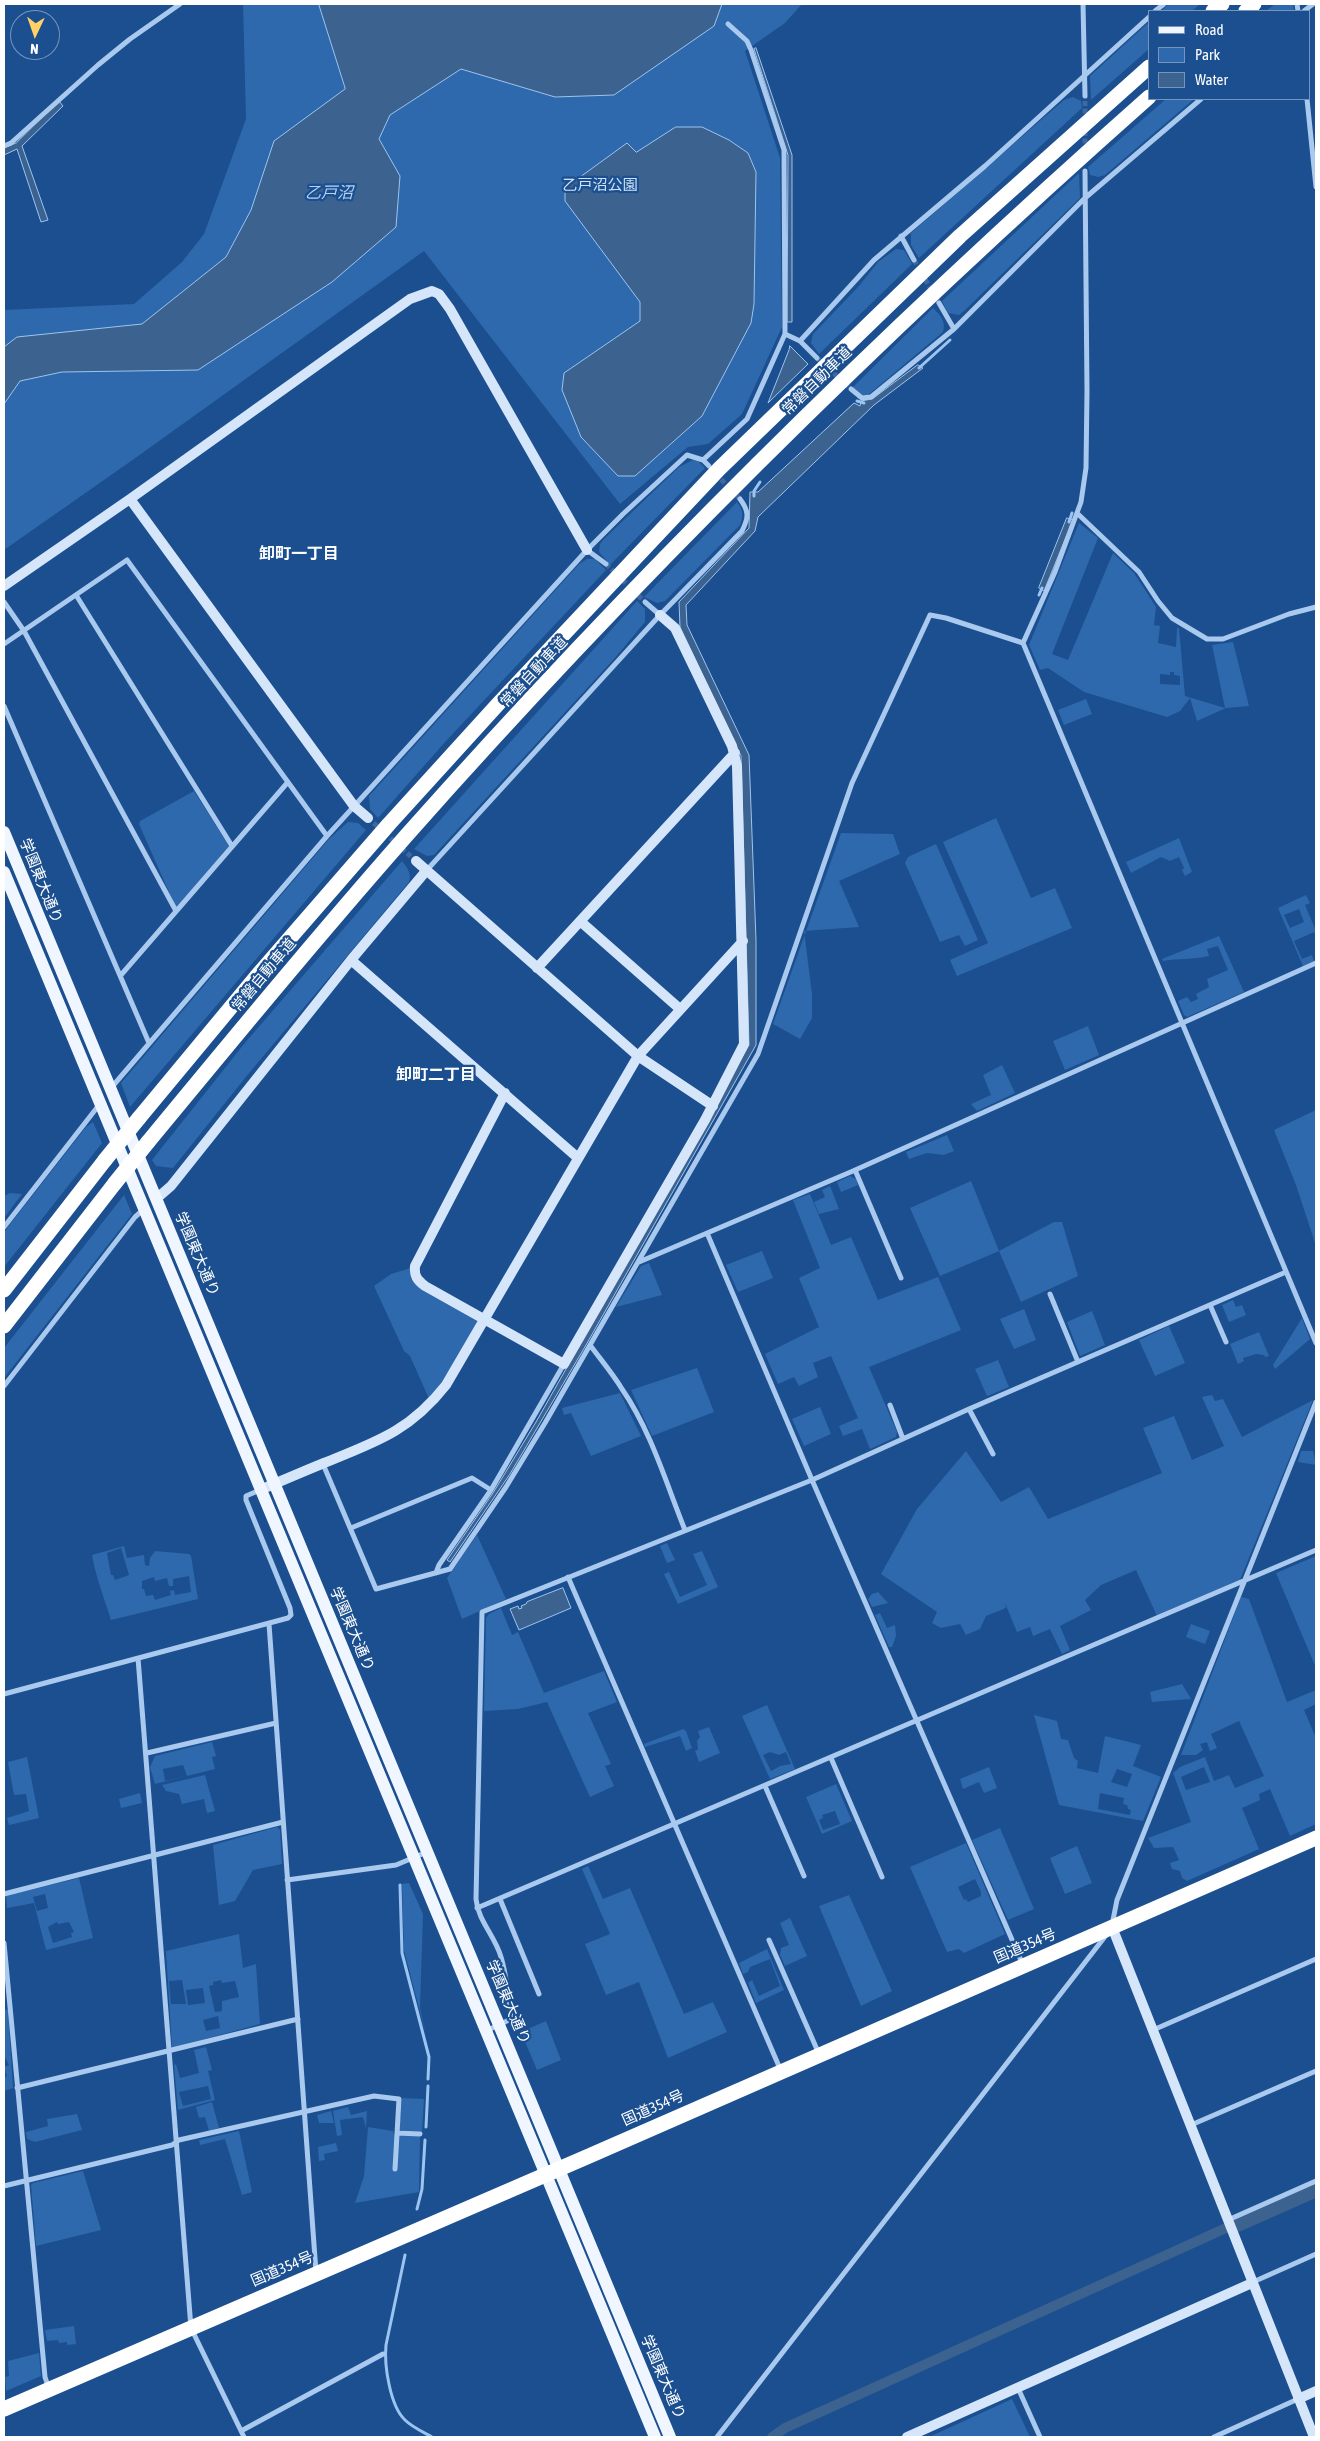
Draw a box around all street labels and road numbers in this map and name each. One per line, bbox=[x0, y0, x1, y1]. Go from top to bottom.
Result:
street label: 常磐自動車道 bbox=[778, 343, 856, 419]
street label: 常磐自動車道 bbox=[497, 633, 571, 711]
street label: 学園東大通り bbox=[16, 836, 66, 926]
street label: 常磐自動車道 bbox=[228, 935, 300, 1015]
street label: 学園東大通り bbox=[171, 1209, 223, 1299]
street label: 学園東大通り bbox=[326, 1584, 378, 1674]
street label: 国道354号 bbox=[991, 1925, 1059, 1967]
street label: 学園東大通り bbox=[482, 1957, 534, 2047]
street label: 国道354号 bbox=[619, 2086, 687, 2130]
street label: 国道354号 bbox=[248, 2248, 316, 2290]
street label: 学園東大通り bbox=[637, 2332, 689, 2422]

